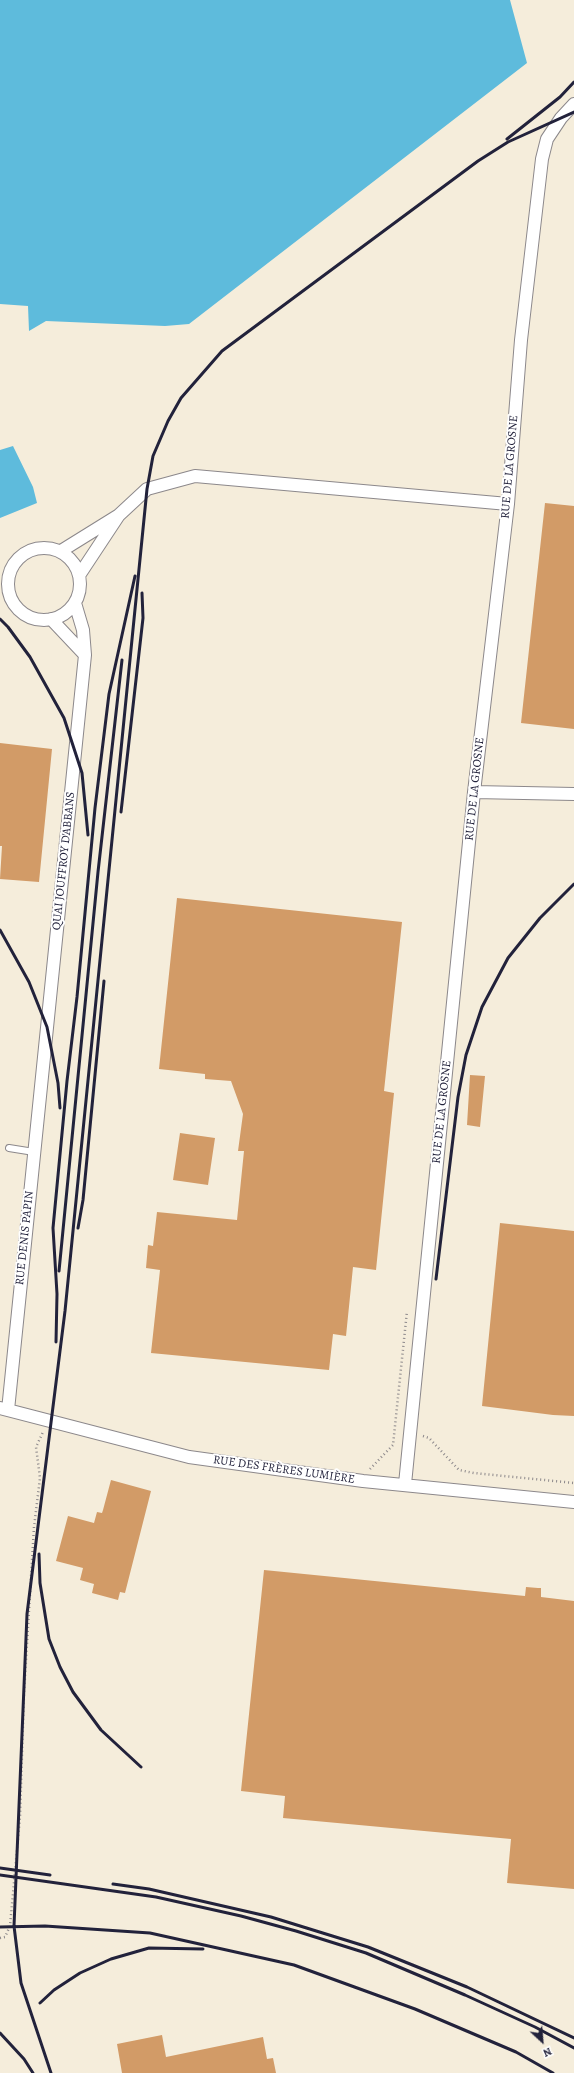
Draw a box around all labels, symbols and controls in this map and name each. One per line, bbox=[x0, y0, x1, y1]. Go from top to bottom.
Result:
street label: RUE DE LA GROSNE bbox=[498, 415, 522, 519]
street label: RUE DE LA GROSNE bbox=[462, 737, 488, 841]
street label: QUAI JOUFFROY D'ABBANS bbox=[50, 791, 78, 931]
street label: RUE DE LA GROSNE bbox=[429, 1060, 455, 1164]
street label: RUE DENIS PAPIN bbox=[13, 1190, 37, 1286]
street label: RUE DES FRÈRES LUMIÈRE bbox=[212, 1453, 356, 1487]
north arrow bbox=[522, 2021, 562, 2061]
text: N bbox=[541, 2044, 554, 2061]

